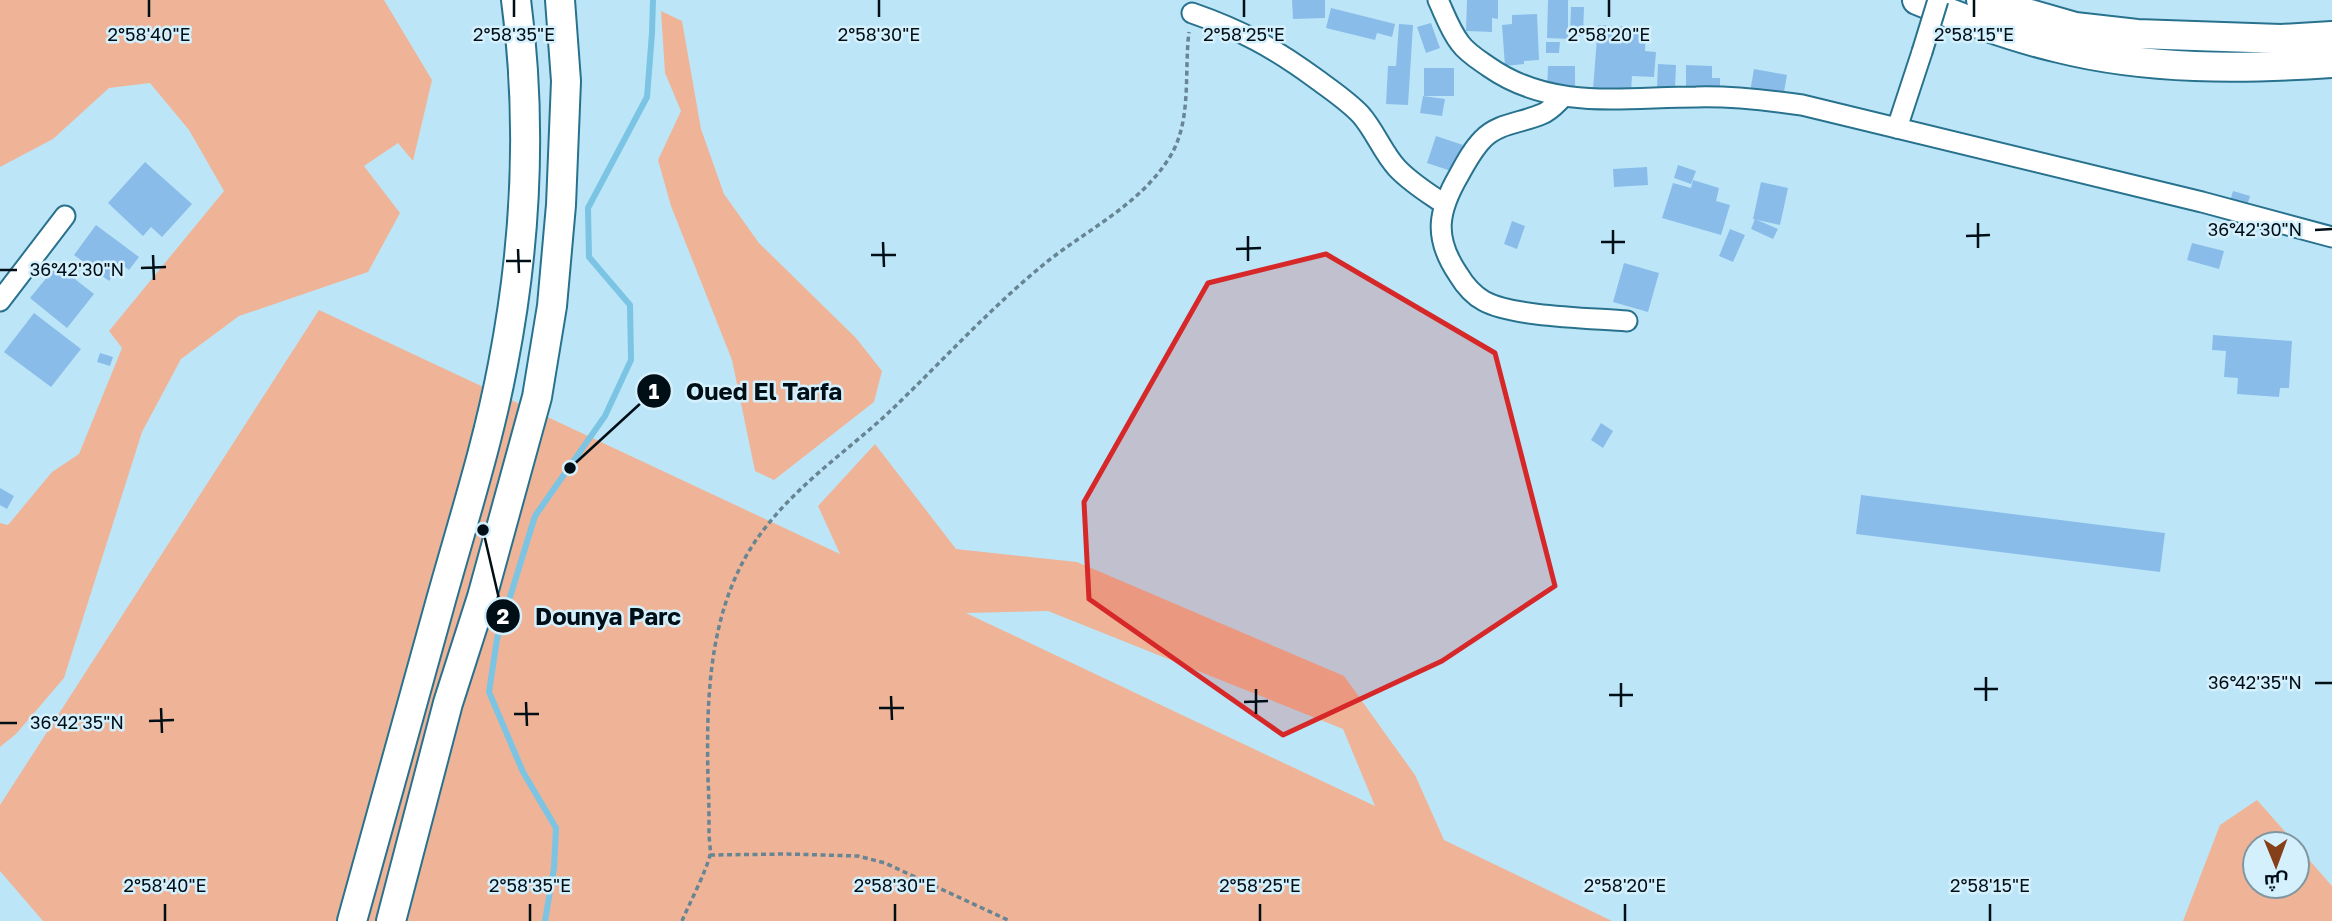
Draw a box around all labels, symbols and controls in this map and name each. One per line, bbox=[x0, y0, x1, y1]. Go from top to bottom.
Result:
text: 2°58'40"E bbox=[108, 23, 190, 45]
text: 2°58'35"E bbox=[473, 23, 555, 45]
text: 2°58'30"E bbox=[838, 23, 920, 45]
text: 2°58'25"E bbox=[1203, 23, 1285, 45]
text: 2°58'20"E bbox=[1568, 23, 1650, 45]
text: 2°58'15"E bbox=[1934, 23, 2014, 45]
text: 36°42'30"N bbox=[2208, 218, 2302, 240]
text: 36°42'30"N bbox=[30, 258, 124, 280]
callout: Oued El Tarfa bbox=[637, 369, 856, 414]
text: Oued El Tarfa bbox=[686, 376, 842, 405]
text: 1 bbox=[649, 378, 660, 404]
callout: Dounya Parc bbox=[486, 594, 695, 639]
text: Dounya Parc bbox=[535, 601, 681, 630]
text: 2 bbox=[497, 603, 510, 629]
text: 36°42'35"N bbox=[2208, 671, 2302, 693]
text: 36°42'35"N bbox=[30, 711, 124, 733]
north arrow bbox=[2241, 830, 2311, 900]
text: ش bbox=[2264, 870, 2289, 894]
text: 2°58'40"E bbox=[124, 874, 206, 896]
text: 2°58'35"E bbox=[489, 874, 571, 896]
text: 2°58'30"E bbox=[854, 874, 936, 896]
text: 2°58'25"E bbox=[1219, 874, 1301, 896]
text: 2°58'20"E bbox=[1584, 874, 1666, 896]
text: 2°58'15"E bbox=[1950, 874, 2030, 896]

